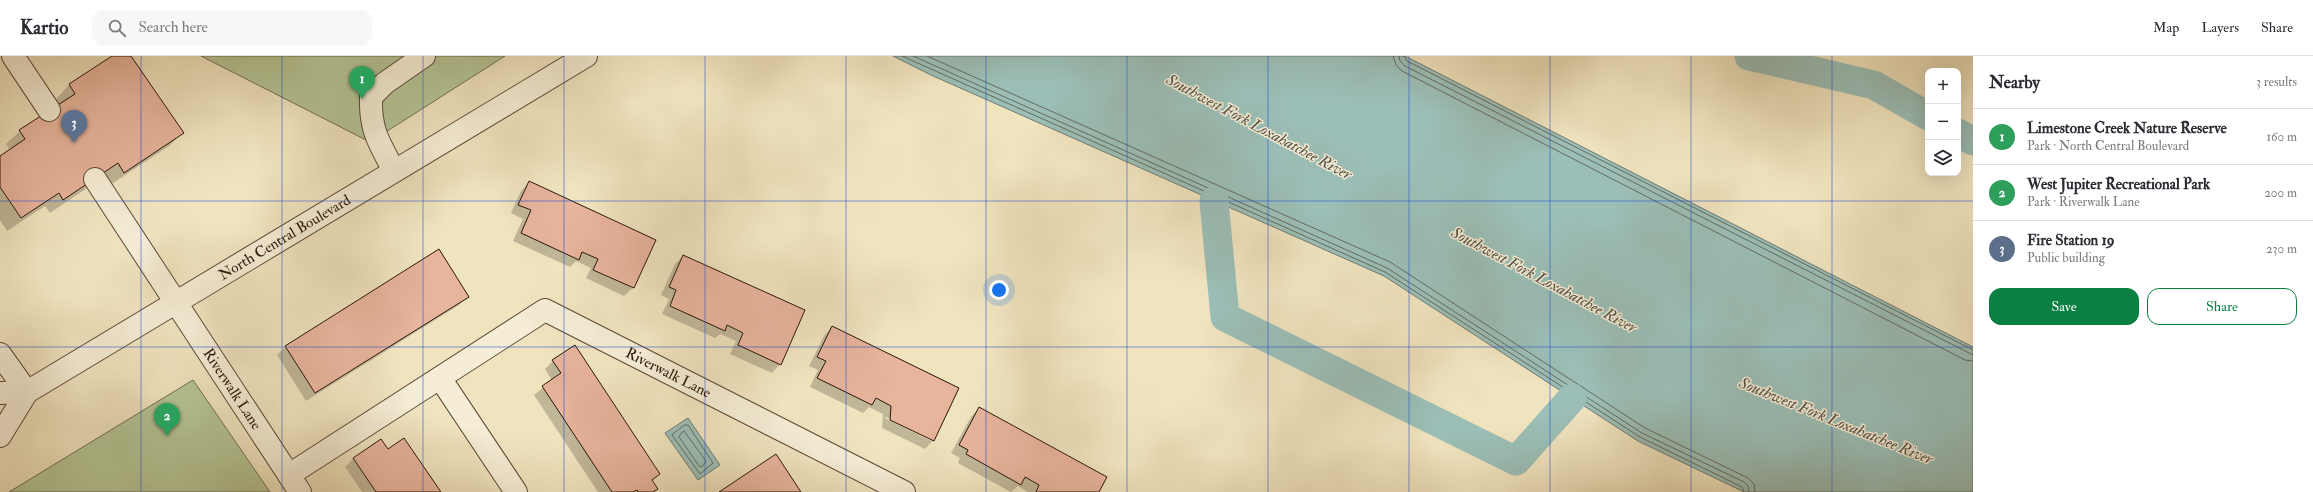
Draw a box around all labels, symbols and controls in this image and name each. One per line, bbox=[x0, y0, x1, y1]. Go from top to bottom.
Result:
search box bbox=[92, 10, 372, 46]
text: Kartio bbox=[20, 16, 68, 40]
icon: search bbox=[106, 17, 128, 39]
text: Search here bbox=[138, 18, 208, 37]
text: Map bbox=[2153, 19, 2179, 36]
text: Layers bbox=[2201, 19, 2239, 36]
text: Share bbox=[2261, 19, 2293, 36]
pin: 1 bbox=[349, 66, 375, 99]
map controls bbox=[1925, 68, 1961, 176]
button: + bbox=[1925, 68, 1961, 104]
water label: Southwest Fork Loxahatchee River bbox=[1162, 69, 1356, 185]
text: Nearby bbox=[1989, 72, 2040, 93]
text: 3 results bbox=[2256, 74, 2297, 90]
button: − bbox=[1925, 104, 1961, 140]
pin: 3 bbox=[61, 110, 87, 143]
text: Limestone Creek Nature Reserve bbox=[2027, 119, 2227, 138]
text: 1 bbox=[2000, 129, 2004, 145]
text: 160 m bbox=[2266, 129, 2297, 145]
text: Park · North Central Boulevard bbox=[2027, 138, 2189, 154]
button: layers bbox=[1925, 140, 1961, 176]
text: West Jupiter Recreational Park bbox=[2027, 175, 2210, 194]
text: 2 bbox=[1999, 185, 2005, 201]
text: 200 m bbox=[2264, 185, 2297, 201]
street label: North Central Boulevard bbox=[215, 190, 355, 284]
text: Park · Riverwalk Lane bbox=[2027, 194, 2140, 210]
water label: Southwest Fork Loxahatchee River bbox=[1447, 222, 1641, 338]
text: Fire Station 19 bbox=[2027, 231, 2115, 250]
text: 3 bbox=[2000, 241, 2005, 257]
text: 230 m bbox=[2266, 241, 2297, 257]
text: Public building bbox=[2027, 250, 2105, 266]
your location bbox=[989, 280, 1009, 300]
button: Save bbox=[1989, 288, 2139, 325]
button: Share bbox=[2147, 288, 2297, 325]
street label: Riverwalk Lane bbox=[622, 343, 715, 402]
street label: Riverwalk Lane bbox=[199, 345, 266, 433]
water label: Southwest Fork Loxahatchee River bbox=[1735, 373, 1937, 470]
pin: 2 bbox=[154, 403, 180, 436]

